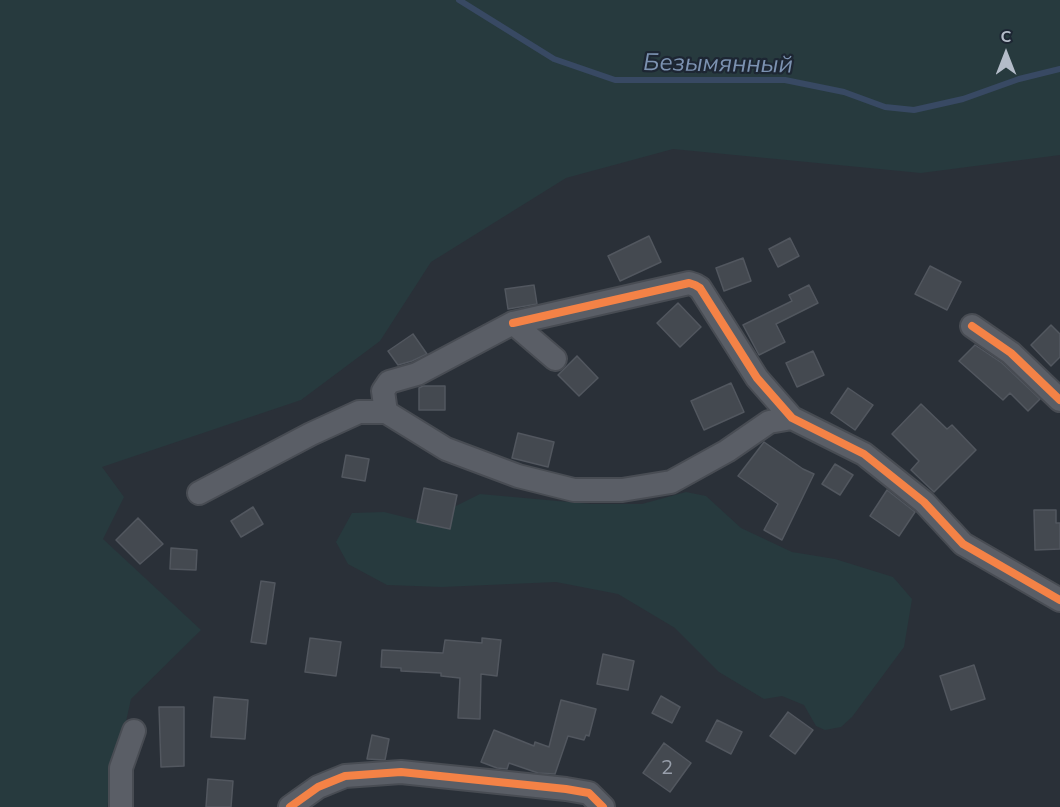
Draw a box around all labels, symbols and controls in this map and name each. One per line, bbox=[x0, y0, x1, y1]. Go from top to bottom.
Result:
north arrow bbox=[976, 24, 1036, 84]
text: С bbox=[1001, 26, 1011, 46]
water label: Безымянный bbox=[643, 48, 793, 80]
house number: 2 bbox=[661, 756, 673, 780]

